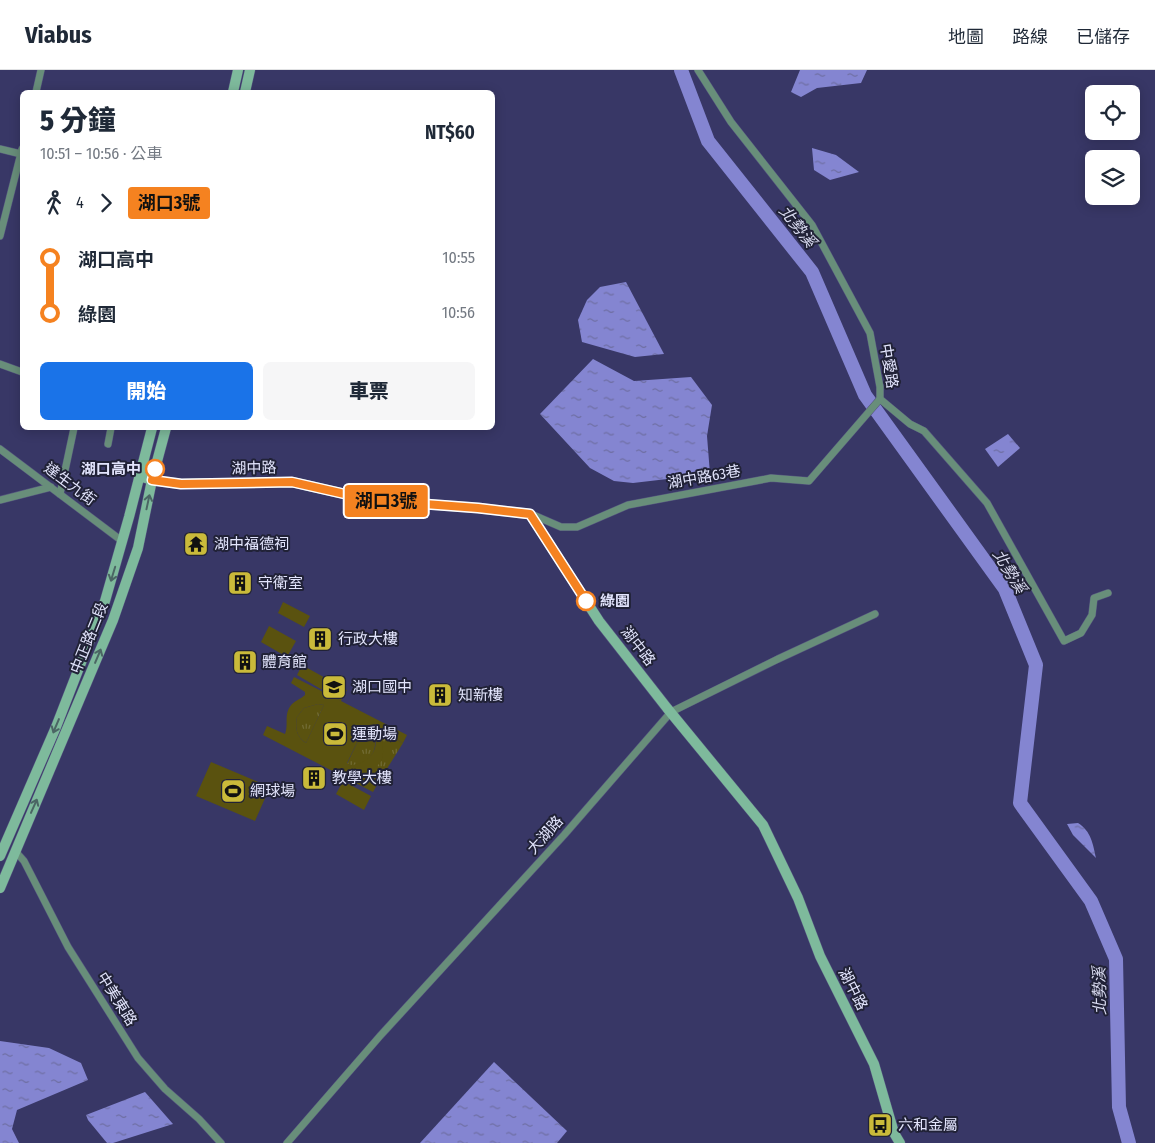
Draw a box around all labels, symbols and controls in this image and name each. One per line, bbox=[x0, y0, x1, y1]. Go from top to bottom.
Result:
text: Viabus bbox=[25, 21, 92, 49]
text: 地圖 bbox=[948, 26, 984, 48]
text: 路線 bbox=[1012, 26, 1048, 48]
text: 已儲存 bbox=[1076, 26, 1130, 48]
map controls bbox=[1085, 85, 1140, 205]
button: locate bbox=[1085, 85, 1140, 140]
text: 5 分鐘 bbox=[40, 104, 116, 137]
text: NT$60 bbox=[425, 121, 475, 144]
text: 10:51 – 10:56 · 公車 bbox=[40, 144, 162, 163]
button: layers bbox=[1085, 150, 1140, 205]
icon: walk bbox=[40, 189, 68, 217]
icon: forward bbox=[92, 189, 120, 217]
text: 湖口3號 bbox=[138, 192, 200, 214]
text: 4 bbox=[76, 193, 84, 212]
water label: 北勢溪 bbox=[775, 202, 821, 252]
text: 湖口高中 bbox=[78, 248, 154, 271]
text: 10:55 bbox=[442, 248, 475, 267]
text: 綠園 bbox=[78, 303, 116, 326]
text: 10:56 bbox=[442, 303, 475, 322]
street label: 中愛路 bbox=[877, 342, 901, 390]
button: 開始 bbox=[40, 362, 253, 420]
button: 車票 bbox=[263, 362, 475, 420]
street label: 達生九街 bbox=[41, 459, 99, 509]
marker: 湖口高中 bbox=[145, 459, 165, 479]
street label: 湖中路 bbox=[231, 459, 277, 477]
place label: 湖口高中 bbox=[81, 460, 141, 478]
street label: 湖中路63巷 bbox=[666, 462, 742, 492]
line badge: 湖口3號 bbox=[351, 485, 421, 517]
text: 湖口3號 bbox=[355, 490, 417, 512]
one-way arrow bbox=[143, 495, 153, 511]
temple icon: 湖中福德祠 bbox=[183, 531, 209, 557]
place label: 湖中福德祠 bbox=[214, 535, 289, 553]
water label: 北勢溪 bbox=[989, 546, 1031, 598]
one-way arrow bbox=[107, 565, 117, 581]
building icon: 守衛室 bbox=[227, 570, 253, 596]
place label: 守衛室 bbox=[258, 574, 303, 592]
marker: 綠園 bbox=[576, 591, 596, 611]
place label: 綠園 bbox=[600, 592, 630, 610]
street label: 中正路二段 bbox=[67, 600, 111, 676]
street label: 湖中路 bbox=[617, 623, 659, 669]
building icon: 行政大樓 bbox=[307, 626, 333, 652]
place label: 行政大樓 bbox=[338, 630, 398, 648]
one-way arrow bbox=[94, 649, 103, 664]
building icon: 體育館 bbox=[232, 649, 258, 675]
place label: 體育館 bbox=[262, 653, 307, 671]
school or university icon: 湖口國中 bbox=[321, 674, 347, 700]
place label: 湖口國中 bbox=[352, 678, 412, 696]
building icon: 知新樓 bbox=[427, 682, 453, 708]
place label: 知新樓 bbox=[458, 686, 503, 704]
one-way arrow bbox=[50, 718, 60, 733]
sports icon: 運動場 bbox=[322, 721, 348, 747]
place label: 運動場 bbox=[352, 725, 397, 743]
building icon: 教學大樓 bbox=[301, 765, 327, 791]
place label: 教學大樓 bbox=[332, 769, 392, 787]
sports icon: 網球場 bbox=[220, 778, 246, 804]
place label: 網球場 bbox=[250, 782, 295, 800]
one-way arrow bbox=[30, 799, 40, 814]
street label: 大湖路 bbox=[523, 812, 567, 858]
street label: 湖中路 bbox=[835, 965, 871, 1013]
water label: 北勢溪 bbox=[1090, 965, 1109, 1015]
street label: 中美東路 bbox=[93, 969, 141, 1029]
bus stop icon: 六和金屬 bbox=[867, 1112, 893, 1138]
place label: 六和金屬 bbox=[898, 1116, 958, 1134]

